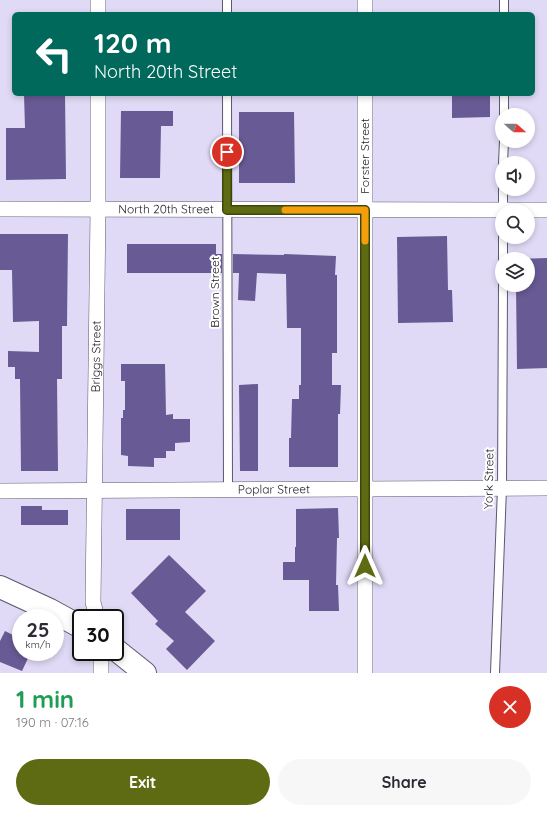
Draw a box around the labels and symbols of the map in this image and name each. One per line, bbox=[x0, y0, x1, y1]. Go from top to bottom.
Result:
north arrow bbox=[495, 108, 535, 148]
street label: Forster Street bbox=[357, 118, 372, 194]
pin bbox=[210, 135, 244, 169]
street label: North 20th Street bbox=[118, 201, 214, 216]
street label: Brown Street bbox=[207, 256, 222, 328]
street label: Briggs Street bbox=[88, 321, 104, 392]
street label: York Street bbox=[480, 449, 497, 509]
street label: Poplar Street bbox=[238, 481, 310, 497]
position arrow bbox=[344, 545, 386, 587]
speed limit sign: 30 bbox=[72, 609, 124, 661]

